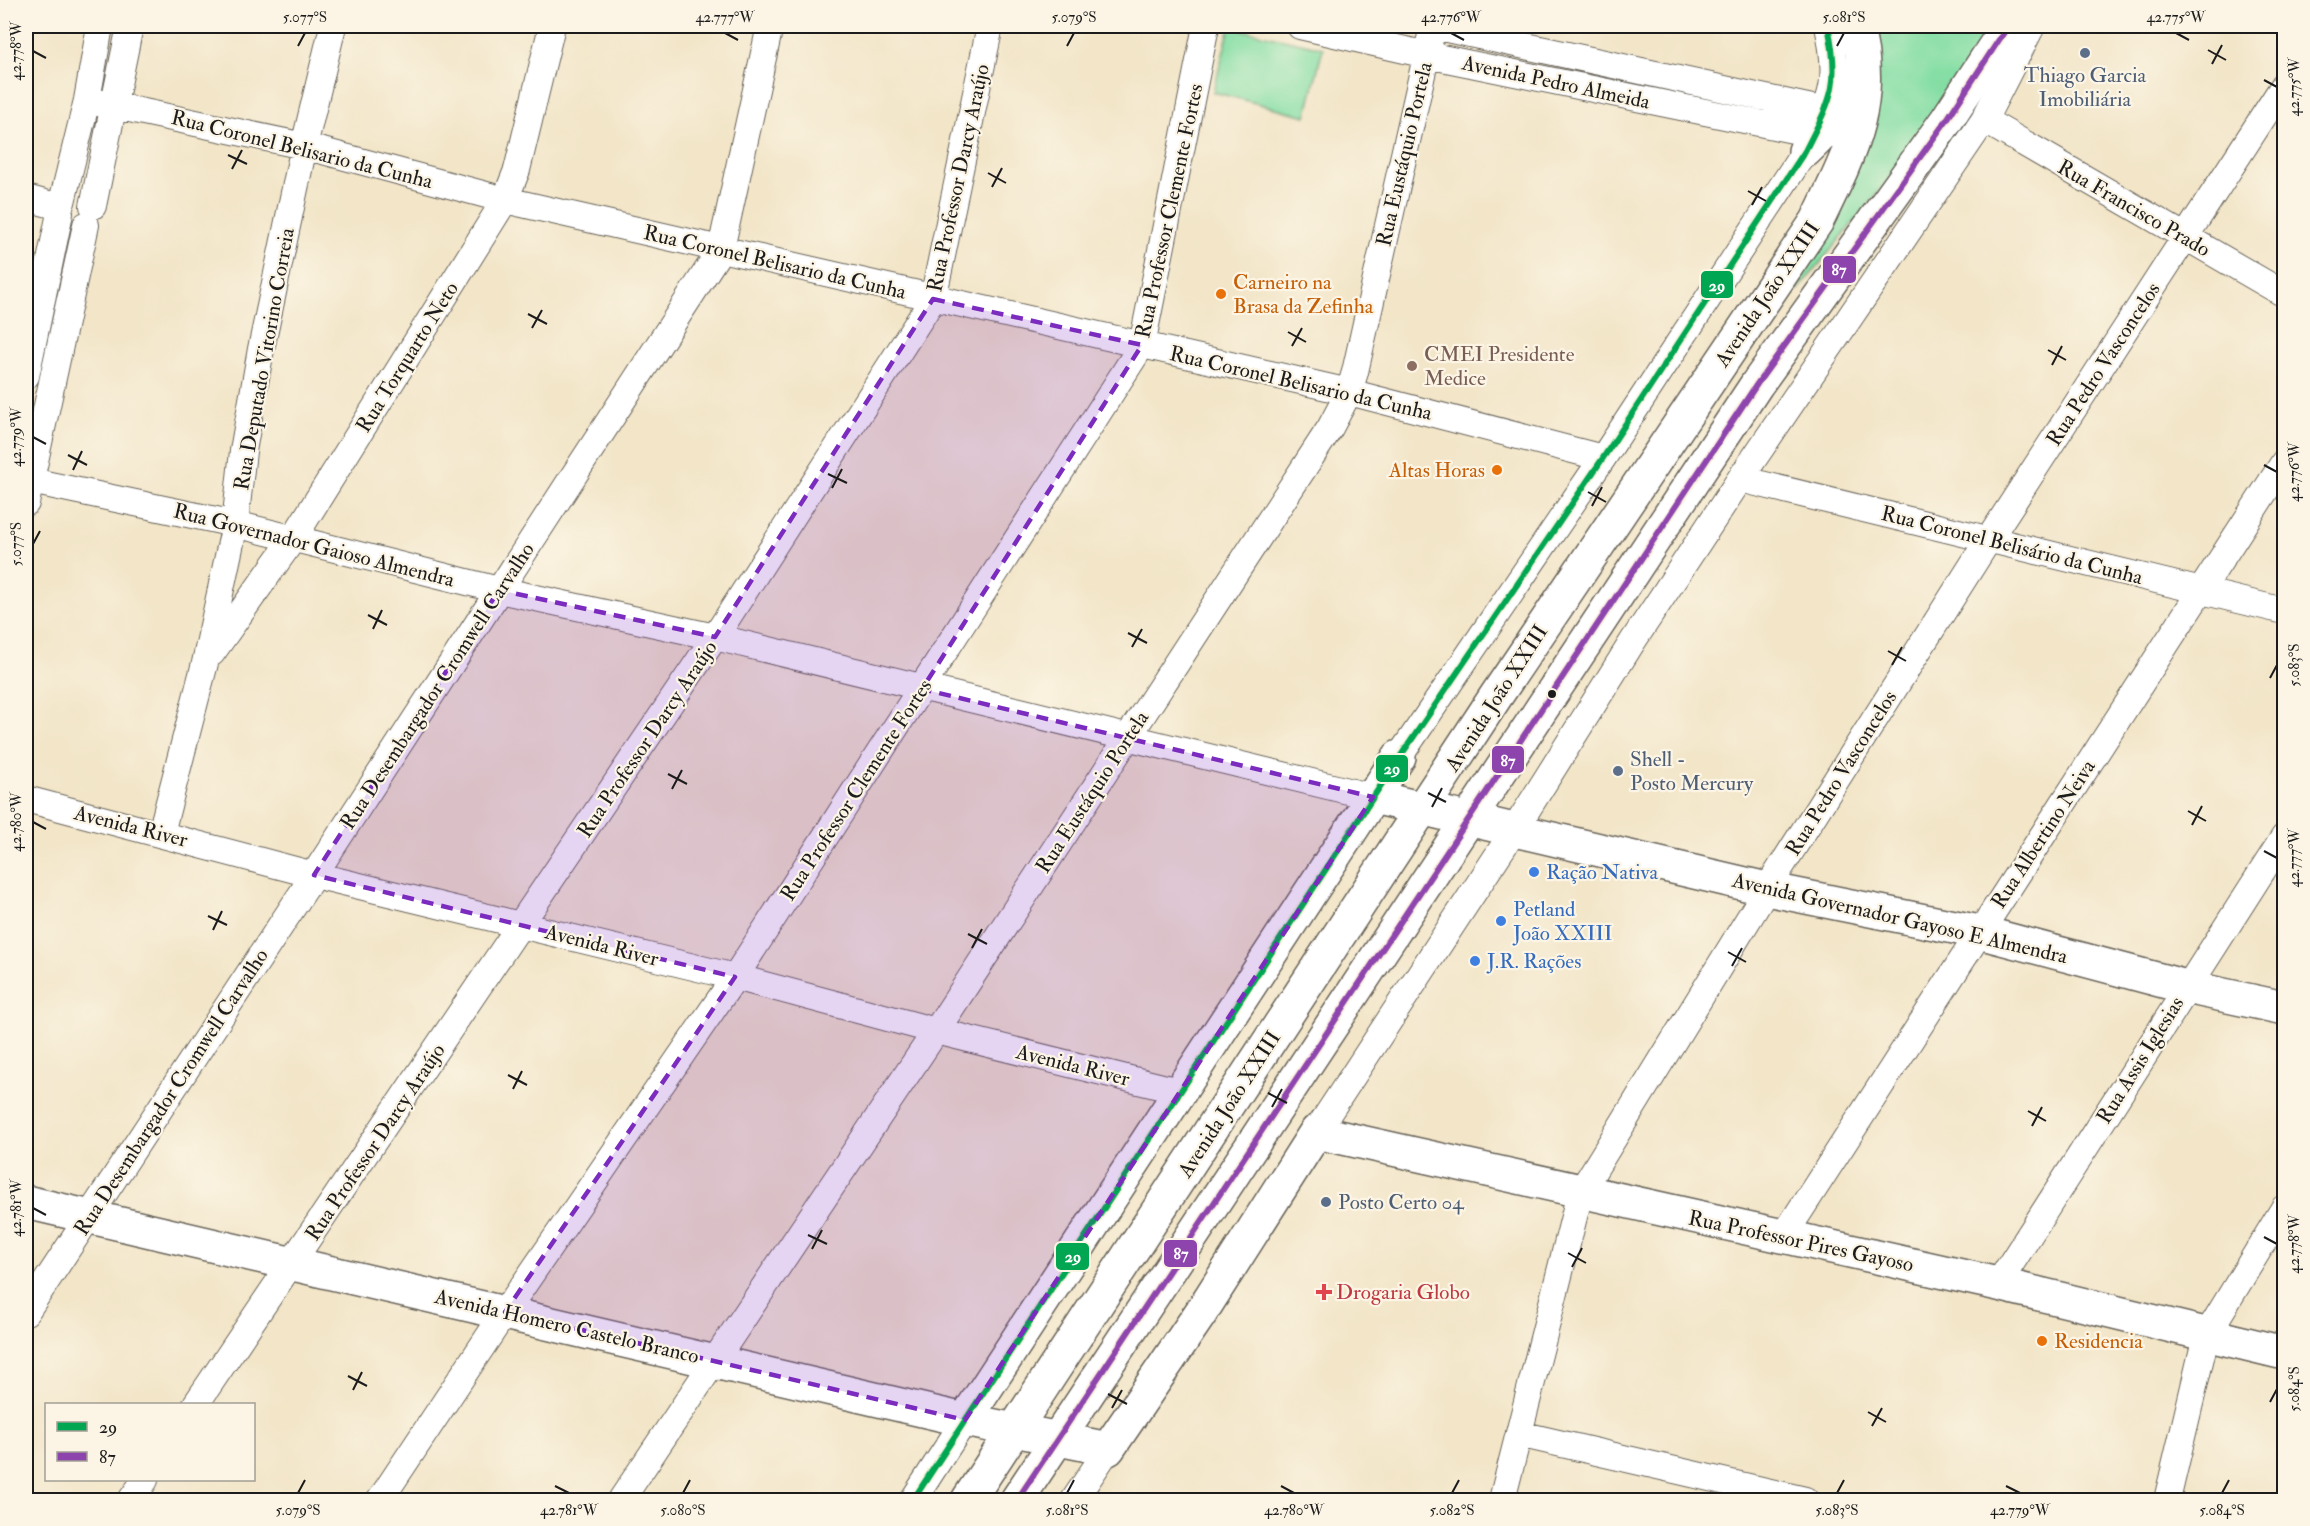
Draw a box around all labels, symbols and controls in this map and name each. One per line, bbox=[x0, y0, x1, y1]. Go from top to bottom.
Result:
text: 5.077°S bbox=[283, 8, 327, 27]
text: 42.777°W bbox=[695, 8, 755, 27]
text: 5.079°S bbox=[1051, 8, 1097, 27]
text: 42.776°W bbox=[1421, 8, 1482, 27]
text: 5.081°S bbox=[1823, 8, 1865, 27]
text: 42.775°W bbox=[2147, 8, 2206, 27]
text: 42.778°W bbox=[7, 21, 26, 81]
marker: Thiago Garcia Imobiliária bbox=[2078, 46, 2092, 60]
street label: Avenida Pedro Almeida bbox=[1458, 49, 1653, 116]
text: 42.775°W bbox=[2285, 57, 2304, 116]
street label: Rua Eustáquio Portela bbox=[1370, 59, 1439, 249]
street label: Rua Professor Darcy Araújo bbox=[921, 62, 996, 294]
place label: Thiago Garcia Imobiliária bbox=[2024, 62, 2147, 113]
street label: Rua Professor Clemente Fortes bbox=[1129, 81, 1210, 341]
street label: Rua Coronel Belisario da Cunha bbox=[168, 104, 436, 195]
street label: Rua Francisco Prado bbox=[2053, 154, 2215, 263]
street label: Avenida João XXIII bbox=[1708, 216, 1826, 373]
street label: Rua Coronel Belisario da Cunha bbox=[641, 219, 909, 306]
street label: Rua Deputado Vitorino Correia bbox=[228, 225, 301, 492]
line badge: 87 bbox=[1822, 255, 1857, 284]
text: 87 bbox=[1832, 260, 1847, 280]
place label: Carneiro na Brasa da Zefinha bbox=[1233, 269, 1374, 320]
line badge: 29 bbox=[1700, 270, 1734, 299]
text: 29 bbox=[1709, 276, 1725, 296]
street label: Rua Torquarto Neto bbox=[350, 277, 465, 438]
street label: Rua Pedro Vasconcelos bbox=[2040, 277, 2166, 451]
marker: Carneiro na Brasa da Zefinha bbox=[1214, 287, 1228, 301]
street label: Rua Coronel Belisario da Cunha bbox=[1167, 340, 1435, 427]
place label: CMEI Presidente Medice bbox=[1424, 341, 1575, 392]
marker: CMEI Presidente Medice bbox=[1405, 359, 1419, 373]
text: 42.779°W bbox=[7, 406, 26, 467]
text: 42.776°W bbox=[2285, 441, 2304, 502]
place label: Altas Horas bbox=[1388, 457, 1485, 484]
marker: Altas Horas bbox=[1490, 463, 1504, 477]
street label: Rua Governador Gaioso Almendra bbox=[170, 497, 458, 594]
street label: Rua Coronel Belisário da Cunha bbox=[1878, 500, 2146, 591]
text: 5.077°S bbox=[7, 522, 26, 566]
street label: Rua Desembargador Cromwell Carvalho bbox=[334, 538, 541, 835]
street label: Avenida João XXIII bbox=[1438, 620, 1554, 778]
street label: Rua Professor Darcy Araújo bbox=[571, 635, 724, 843]
text: 5.083°S bbox=[2285, 643, 2304, 687]
street label: Rua Professor Clemente Fortes bbox=[774, 674, 938, 906]
street label: Rua Pedro Vasconcelos bbox=[1780, 686, 1903, 861]
unlabelled marker bbox=[1546, 688, 1558, 700]
street label: Rua Eustáquio Portela bbox=[1030, 706, 1155, 879]
line badge: 87 bbox=[1491, 745, 1525, 774]
place label: Shell - Posto Mercury bbox=[1630, 746, 1754, 797]
text: 87 bbox=[1501, 751, 1516, 771]
line badge: 29 bbox=[1375, 754, 1409, 783]
street label: Rua Albertino Neiva bbox=[1985, 754, 2102, 914]
text: 29 bbox=[1384, 759, 1400, 779]
marker: Shell - Posto Mercury bbox=[1611, 764, 1625, 778]
text: 42.780°W bbox=[7, 791, 26, 852]
street label: Avenida River bbox=[70, 799, 191, 854]
text: 42.777°W bbox=[2285, 828, 2304, 888]
place label: Ração Nativa bbox=[1546, 859, 1659, 886]
marker: Ração Nativa bbox=[1527, 865, 1541, 879]
street label: Avenida Governador Gayoso E Almendra bbox=[1729, 867, 2070, 970]
place label: Petland João XXIII bbox=[1512, 896, 1612, 947]
marker: Petland João XXIII bbox=[1494, 914, 1508, 928]
street label: Avenida River bbox=[541, 918, 662, 973]
street label: Rua Desembargador Cromwell Carvalho bbox=[68, 944, 275, 1241]
place label: J.R. Rações bbox=[1486, 948, 1581, 975]
marker: J.R. Rações bbox=[1468, 954, 1482, 968]
street label: Rua Assis Iglesias bbox=[2091, 992, 2190, 1129]
street label: Avenida João XXIII bbox=[1171, 1026, 1287, 1184]
street label: Rua Professor Darcy Araújo bbox=[299, 1038, 452, 1246]
street label: Avenida River bbox=[1012, 1038, 1133, 1093]
text: 42.781°W bbox=[7, 1178, 26, 1237]
place label: Posto Certo 04 bbox=[1338, 1189, 1465, 1216]
marker: Posto Certo 04 bbox=[1319, 1195, 1333, 1209]
street label: Rua Professor Pires Gayoso bbox=[1686, 1204, 1916, 1279]
text: 42.778°W bbox=[2285, 1214, 2304, 1274]
line badge: 87 bbox=[1163, 1239, 1198, 1268]
line badge: 29 bbox=[1055, 1242, 1090, 1271]
text: 87 bbox=[1174, 1244, 1189, 1264]
text: 29 bbox=[1065, 1247, 1081, 1267]
place label: Drogaria Globo bbox=[1336, 1279, 1470, 1306]
street label: Avenida Homero Castelo Branco bbox=[431, 1283, 702, 1370]
marker: Drogaria Globo bbox=[1317, 1285, 1331, 1299]
place label: Residencia bbox=[2054, 1328, 2143, 1355]
marker: Residencia bbox=[2035, 1334, 2049, 1348]
text: 5.084°S bbox=[2285, 1366, 2304, 1412]
legend bbox=[45, 1403, 255, 1481]
text: 29 bbox=[99, 1416, 117, 1439]
text: 87 bbox=[99, 1446, 116, 1469]
text: 5.079°S bbox=[275, 1501, 321, 1520]
text: 42.781°W bbox=[540, 1501, 599, 1520]
text: 5.080°S bbox=[660, 1501, 706, 1520]
text: 5.081°S bbox=[1046, 1501, 1088, 1520]
text: 42.780°W bbox=[1264, 1501, 1325, 1520]
text: 5.082°S bbox=[1429, 1501, 1475, 1520]
text: 5.083°S bbox=[1815, 1501, 1859, 1520]
text: 42.779°W bbox=[1990, 1501, 2051, 1520]
text: 5.084°S bbox=[2199, 1501, 2245, 1520]

